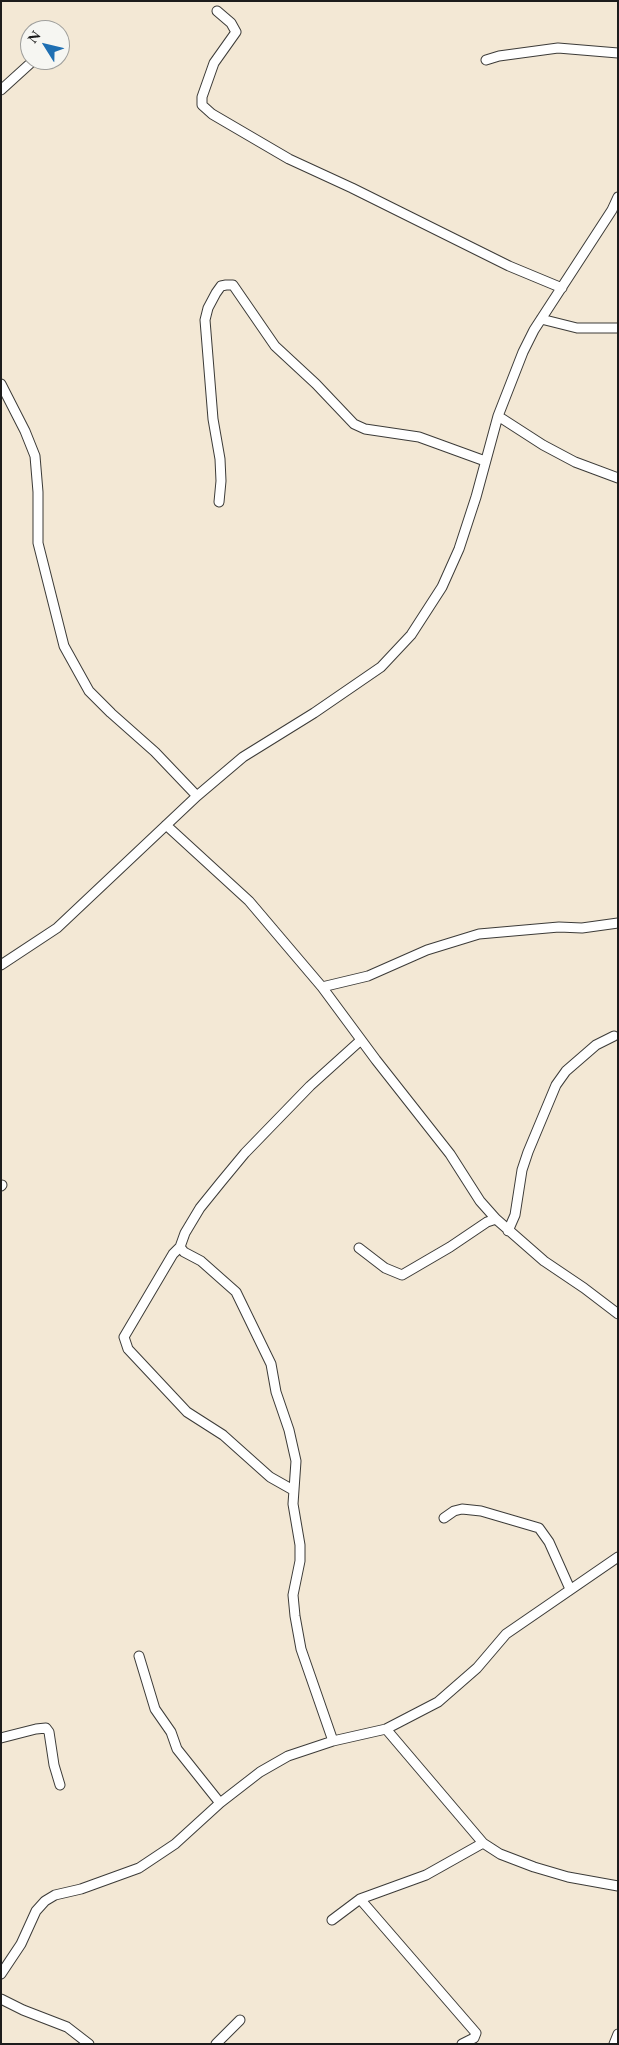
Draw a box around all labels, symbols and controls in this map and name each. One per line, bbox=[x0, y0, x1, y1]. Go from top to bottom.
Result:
north arrow bbox=[20, 20, 70, 70]
text: N bbox=[23, 27, 44, 47]

